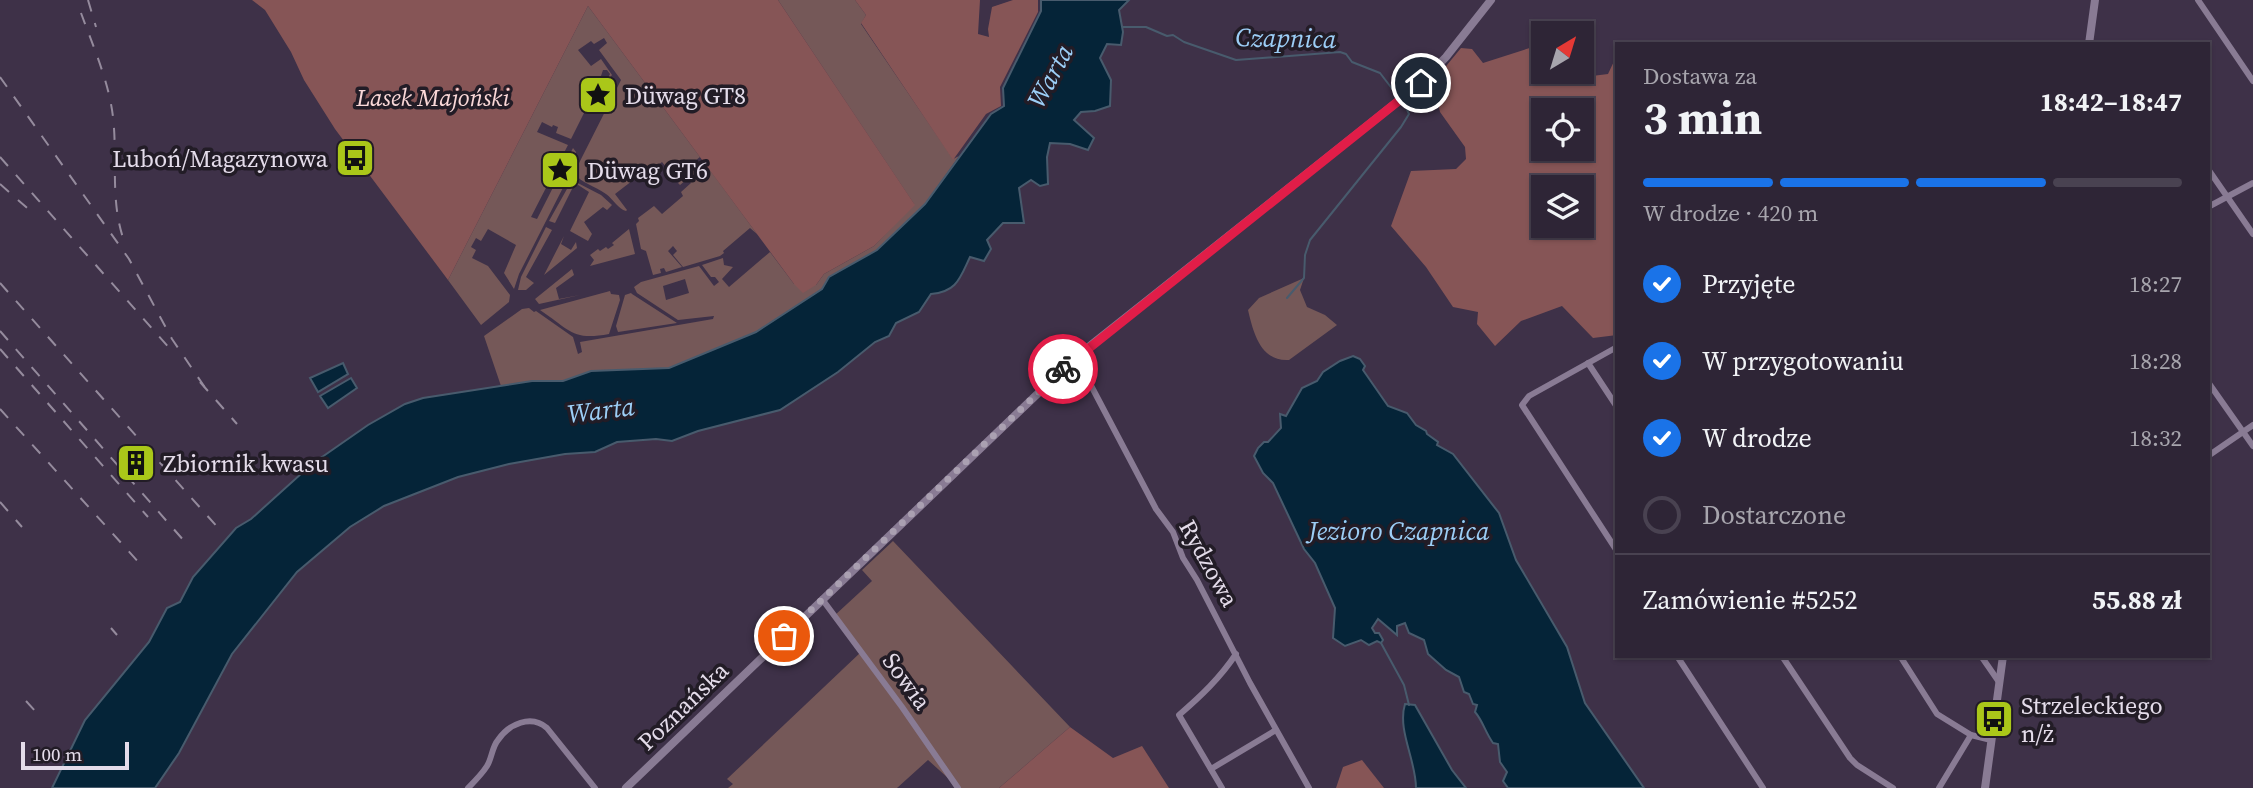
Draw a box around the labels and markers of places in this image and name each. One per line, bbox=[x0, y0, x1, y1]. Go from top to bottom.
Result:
pin bbox=[1391, 53, 1451, 113]
place icon: Düwag GT8 bbox=[577, 74, 619, 116]
place label: Düwag GT8 bbox=[625, 79, 746, 112]
bus stop icon: Luboń/Magazynowa bbox=[334, 137, 376, 179]
place label: Luboń/Magazynowa bbox=[112, 142, 329, 175]
place icon: Düwag GT6 bbox=[539, 149, 581, 191]
place label: Düwag GT6 bbox=[587, 154, 708, 187]
building icon: Zbiornik kwasu bbox=[115, 442, 157, 484]
place label: Zbiornik kwasu bbox=[163, 447, 329, 480]
pin bbox=[754, 606, 814, 666]
place label: Strzeleckiego n/ż bbox=[2021, 689, 2163, 750]
bus stop icon: Strzeleckiego n/ż bbox=[1973, 698, 2015, 740]

